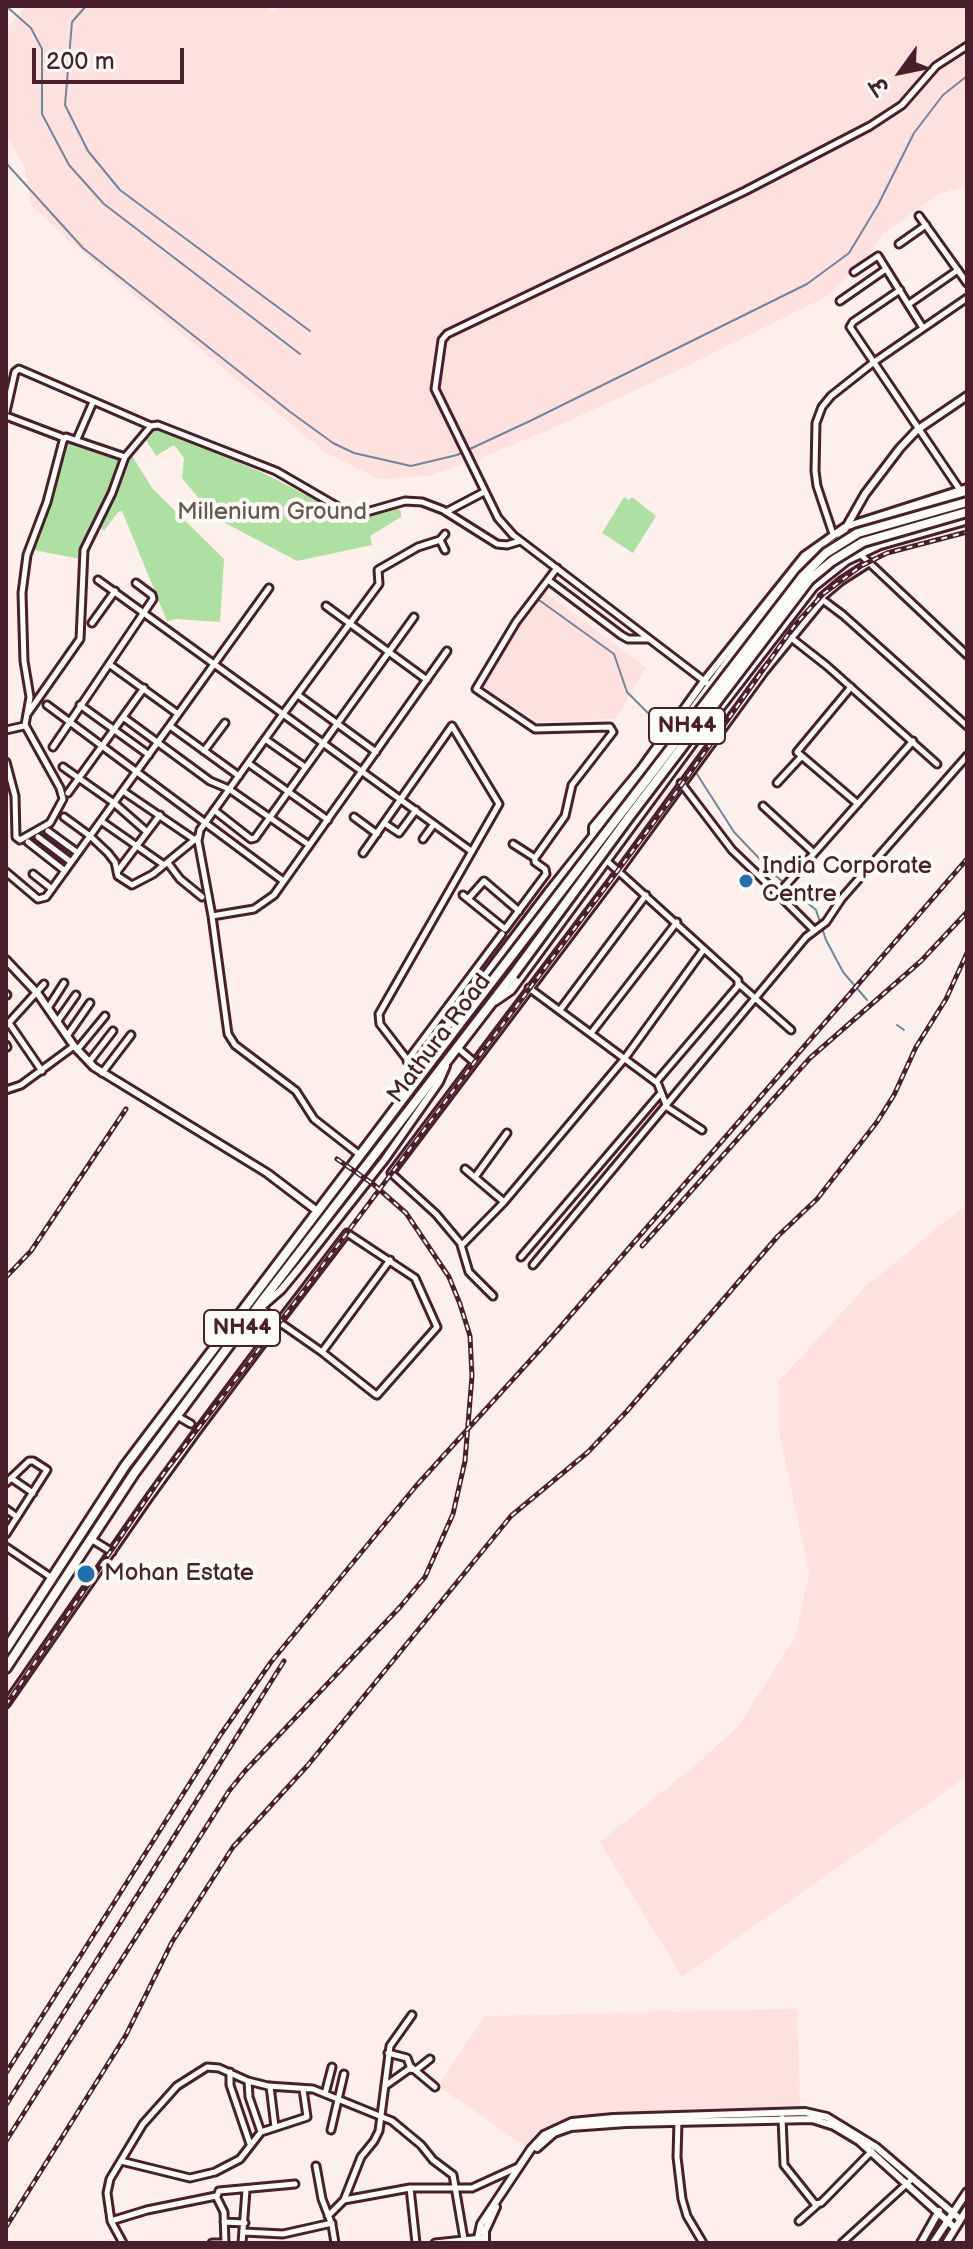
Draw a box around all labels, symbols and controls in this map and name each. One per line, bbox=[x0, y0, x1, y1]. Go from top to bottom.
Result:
scale bar bbox=[36, 32, 188, 82]
north arrow bbox=[861, 32, 941, 112]
text: 200 m bbox=[46, 47, 115, 76]
text: उ bbox=[865, 72, 896, 99]
park label: Millenium Ground bbox=[177, 499, 367, 527]
road number: NH44 bbox=[649, 708, 725, 744]
place label: India Corporate Centre bbox=[762, 853, 932, 909]
marker: India Corporate Centre bbox=[737, 872, 755, 890]
street label: Mathura Road bbox=[382, 969, 498, 1109]
road number: NH44 bbox=[204, 1310, 280, 1346]
place label: Mohan Estate bbox=[104, 1560, 254, 1588]
marker: Mohan Estate bbox=[75, 1563, 97, 1585]

